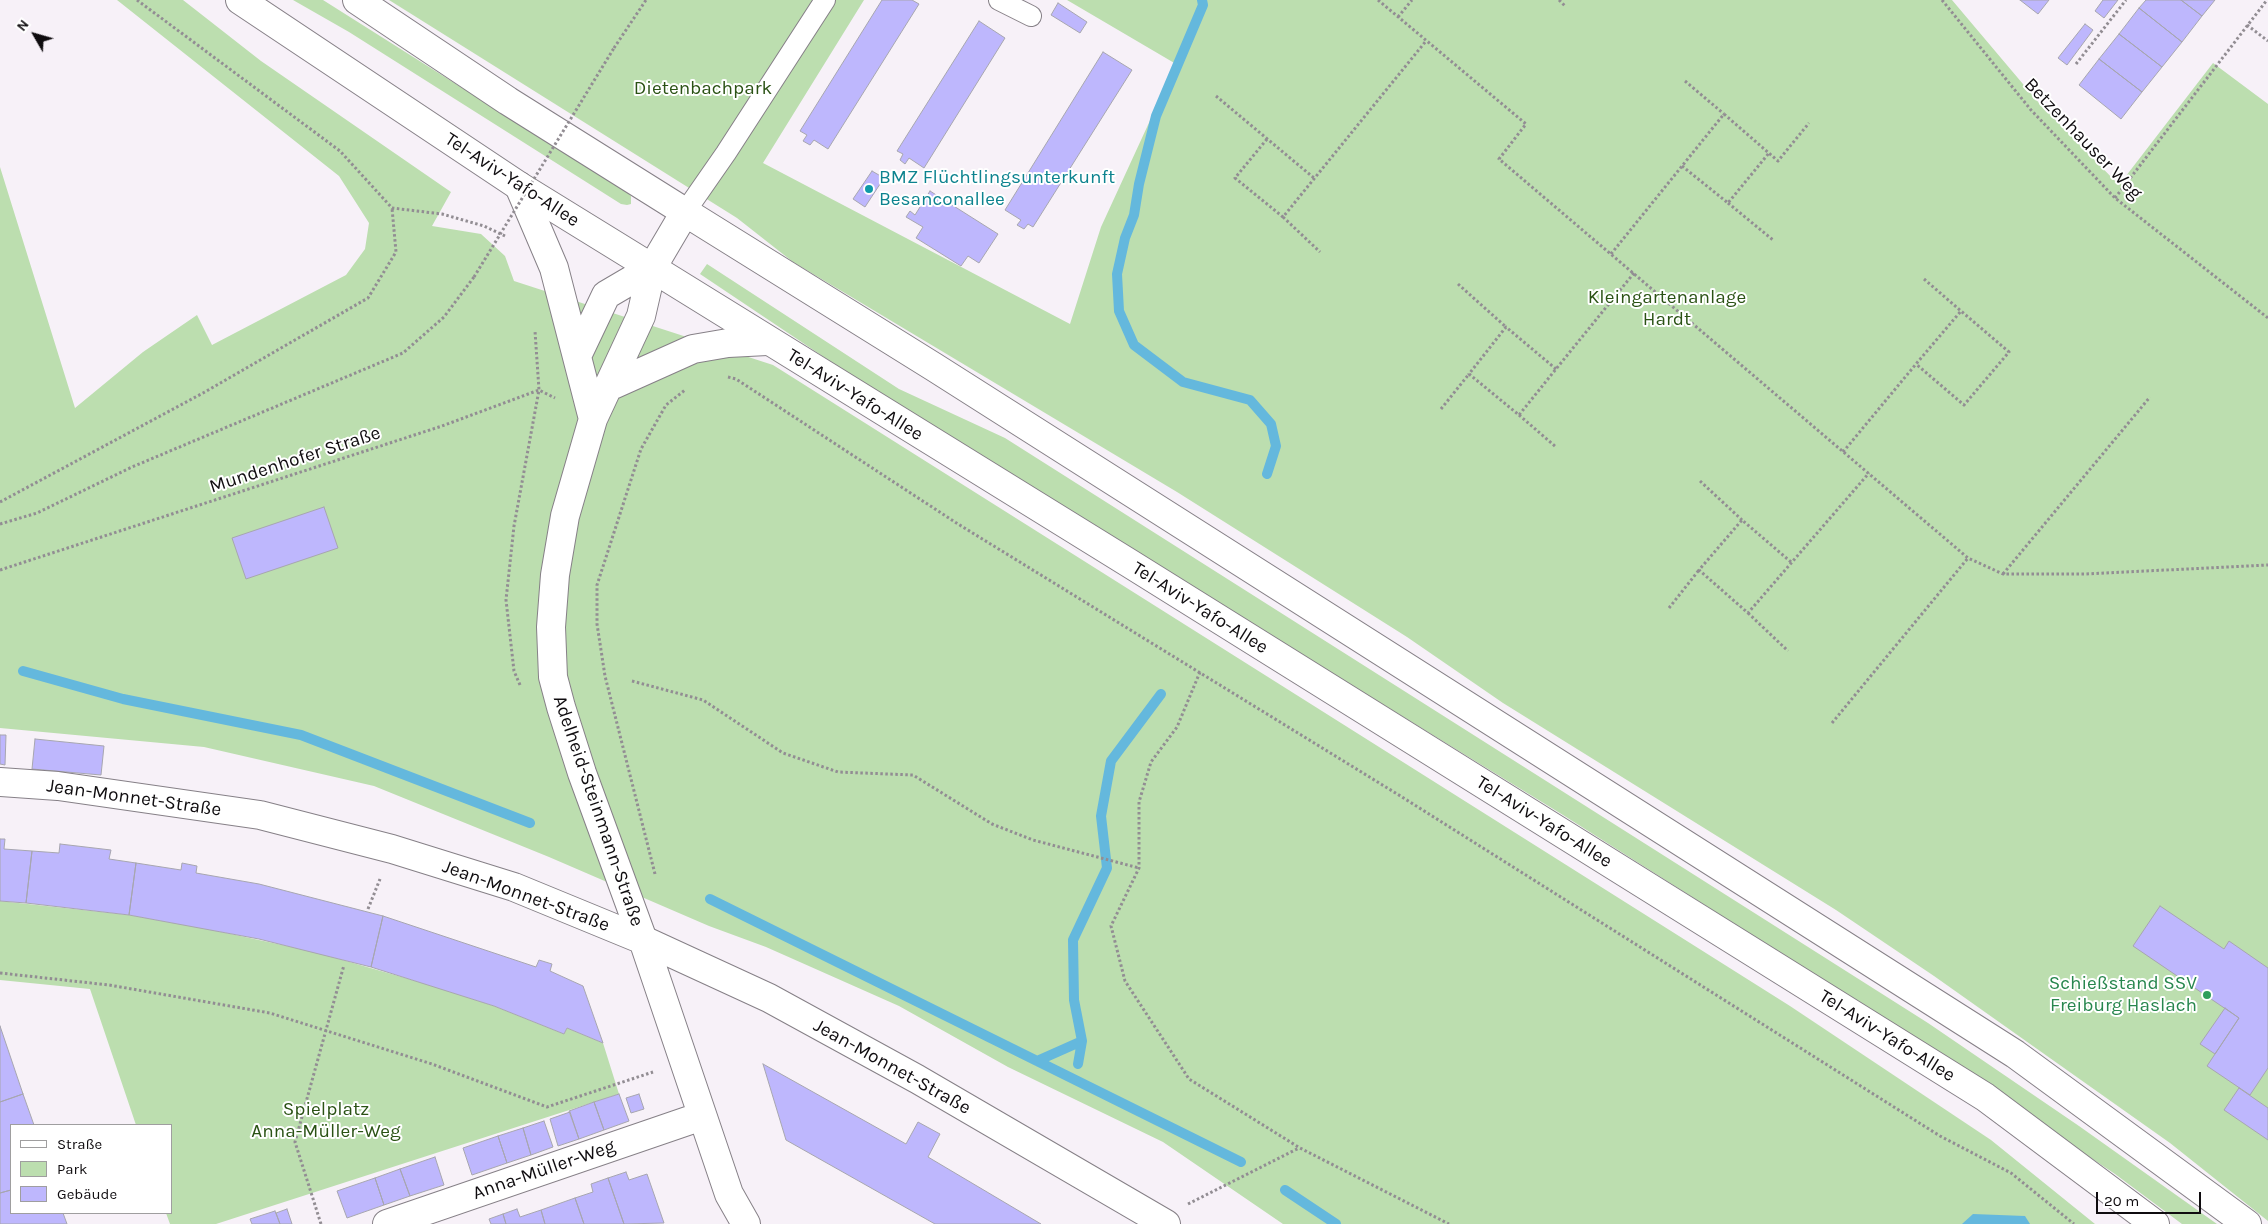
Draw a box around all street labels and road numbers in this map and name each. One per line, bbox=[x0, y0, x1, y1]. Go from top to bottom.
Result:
street label: Betzenhauser Weg bbox=[2019, 73, 2147, 205]
street label: Tel-Aviv-Yafo-Allee bbox=[440, 128, 584, 232]
street label: Tel-Aviv-Yafo-Allee bbox=[783, 344, 927, 446]
street label: Mundenhofer Straße bbox=[207, 422, 383, 498]
street label: Tel-Aviv-Yafo-Allee bbox=[1128, 557, 1272, 659]
street label: Adelheid-Steinmann-Straße bbox=[548, 693, 648, 929]
street label: Tel-Aviv-Yafo-Allee bbox=[1472, 771, 1616, 873]
street label: Jean-Monnet-Straße bbox=[45, 774, 223, 822]
street label: Jean-Monnet-Straße bbox=[439, 855, 613, 937]
street label: Tel-Aviv-Yafo-Allee bbox=[1815, 985, 1959, 1087]
street label: Jean-Monnet-Straße bbox=[809, 1014, 975, 1120]
street label: Anna-Müller-Weg bbox=[470, 1135, 618, 1205]

